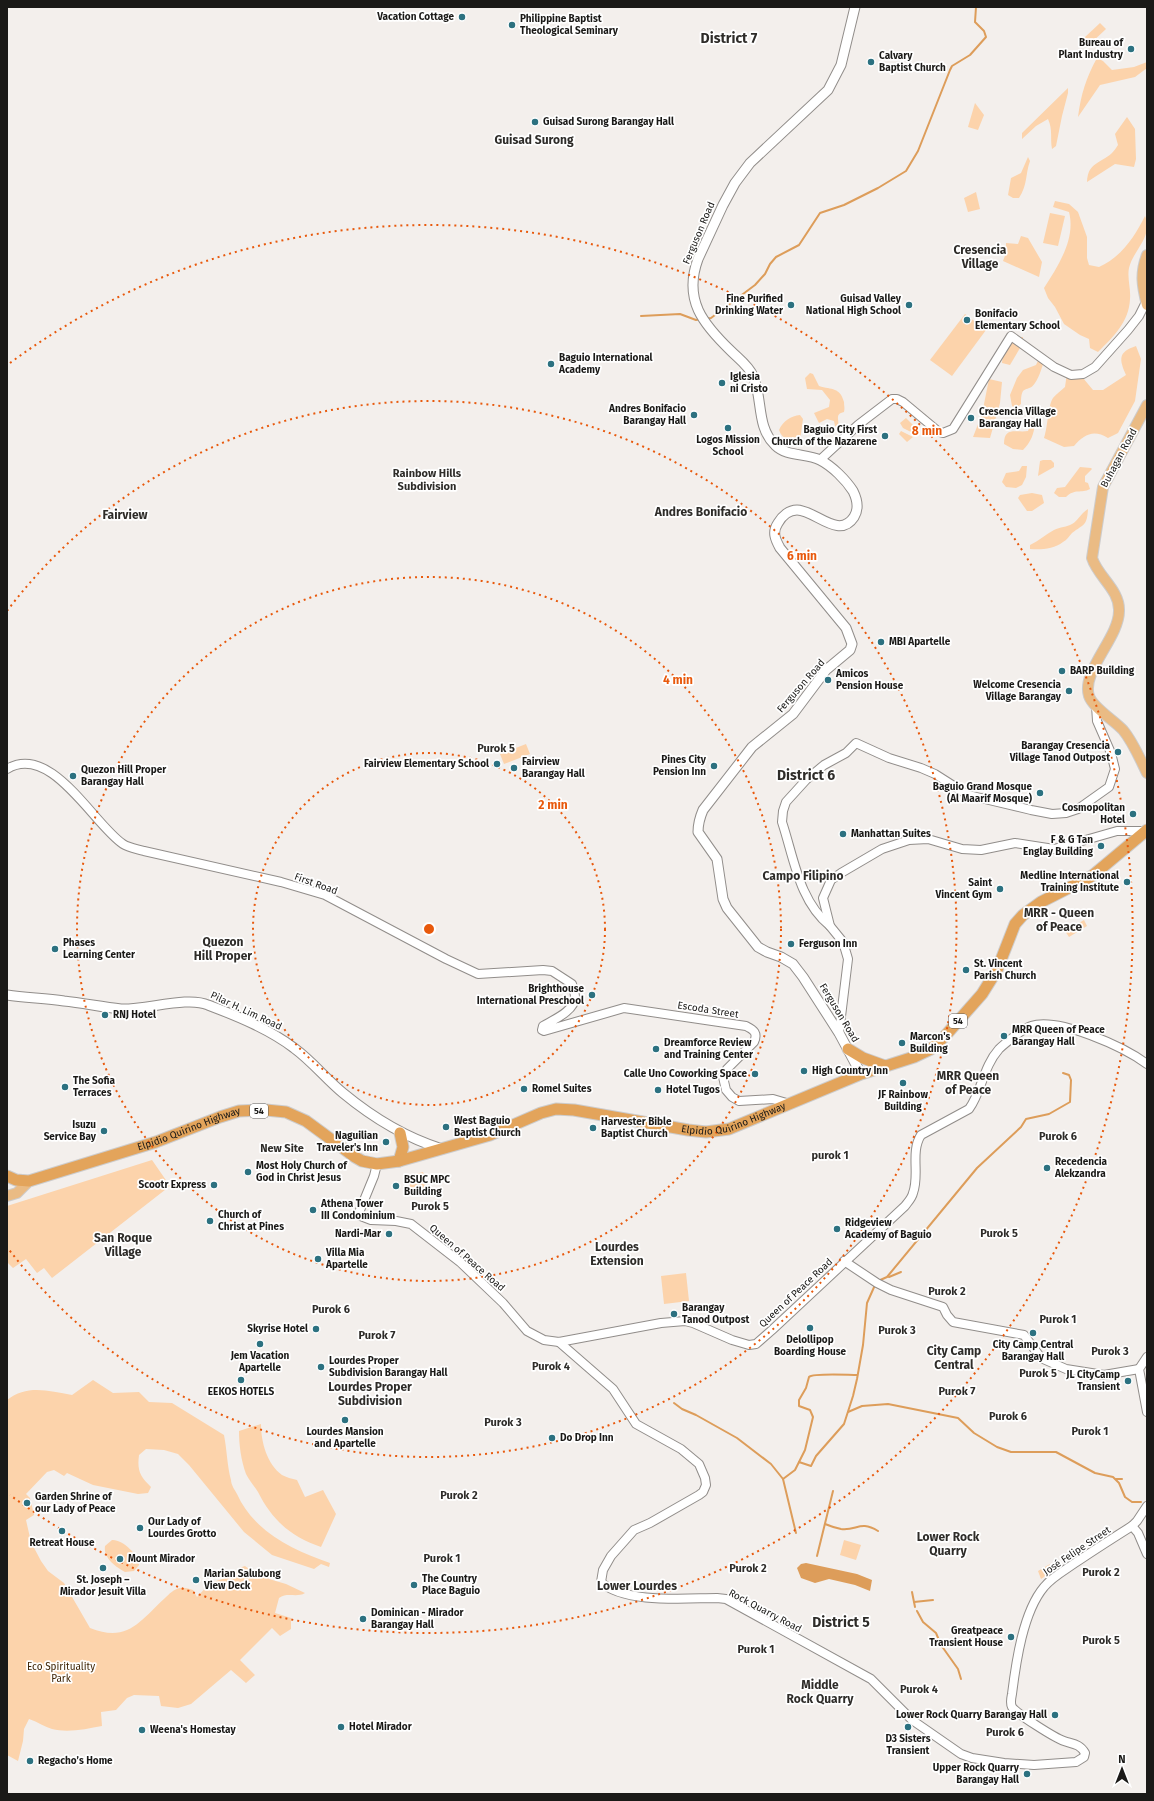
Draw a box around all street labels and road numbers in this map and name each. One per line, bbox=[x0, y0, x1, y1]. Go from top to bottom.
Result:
street label: Ferguson Road bbox=[680, 200, 718, 266]
street label: Buhagan Road bbox=[1098, 426, 1140, 490]
street label: Ferguson Road bbox=[775, 657, 827, 715]
street label: First Road bbox=[293, 871, 339, 897]
street label: Ferguson Road bbox=[817, 981, 861, 1045]
street label: Pilar H. Lim Road bbox=[208, 989, 284, 1033]
street label: Escoda Street bbox=[677, 999, 740, 1021]
road number: 54 bbox=[949, 1014, 967, 1028]
street label: Elpidio Quirino Highway bbox=[680, 1100, 788, 1138]
road number: 54 bbox=[250, 1104, 268, 1118]
street label: Elpidio Quirino Highway bbox=[136, 1105, 242, 1153]
street label: Queen of Peace Road bbox=[427, 1222, 507, 1294]
street label: Queen of Peace Road bbox=[757, 1256, 835, 1330]
street label: José Felipe Street bbox=[1041, 1524, 1113, 1578]
street label: Rock Quarry Road bbox=[727, 1587, 804, 1635]

